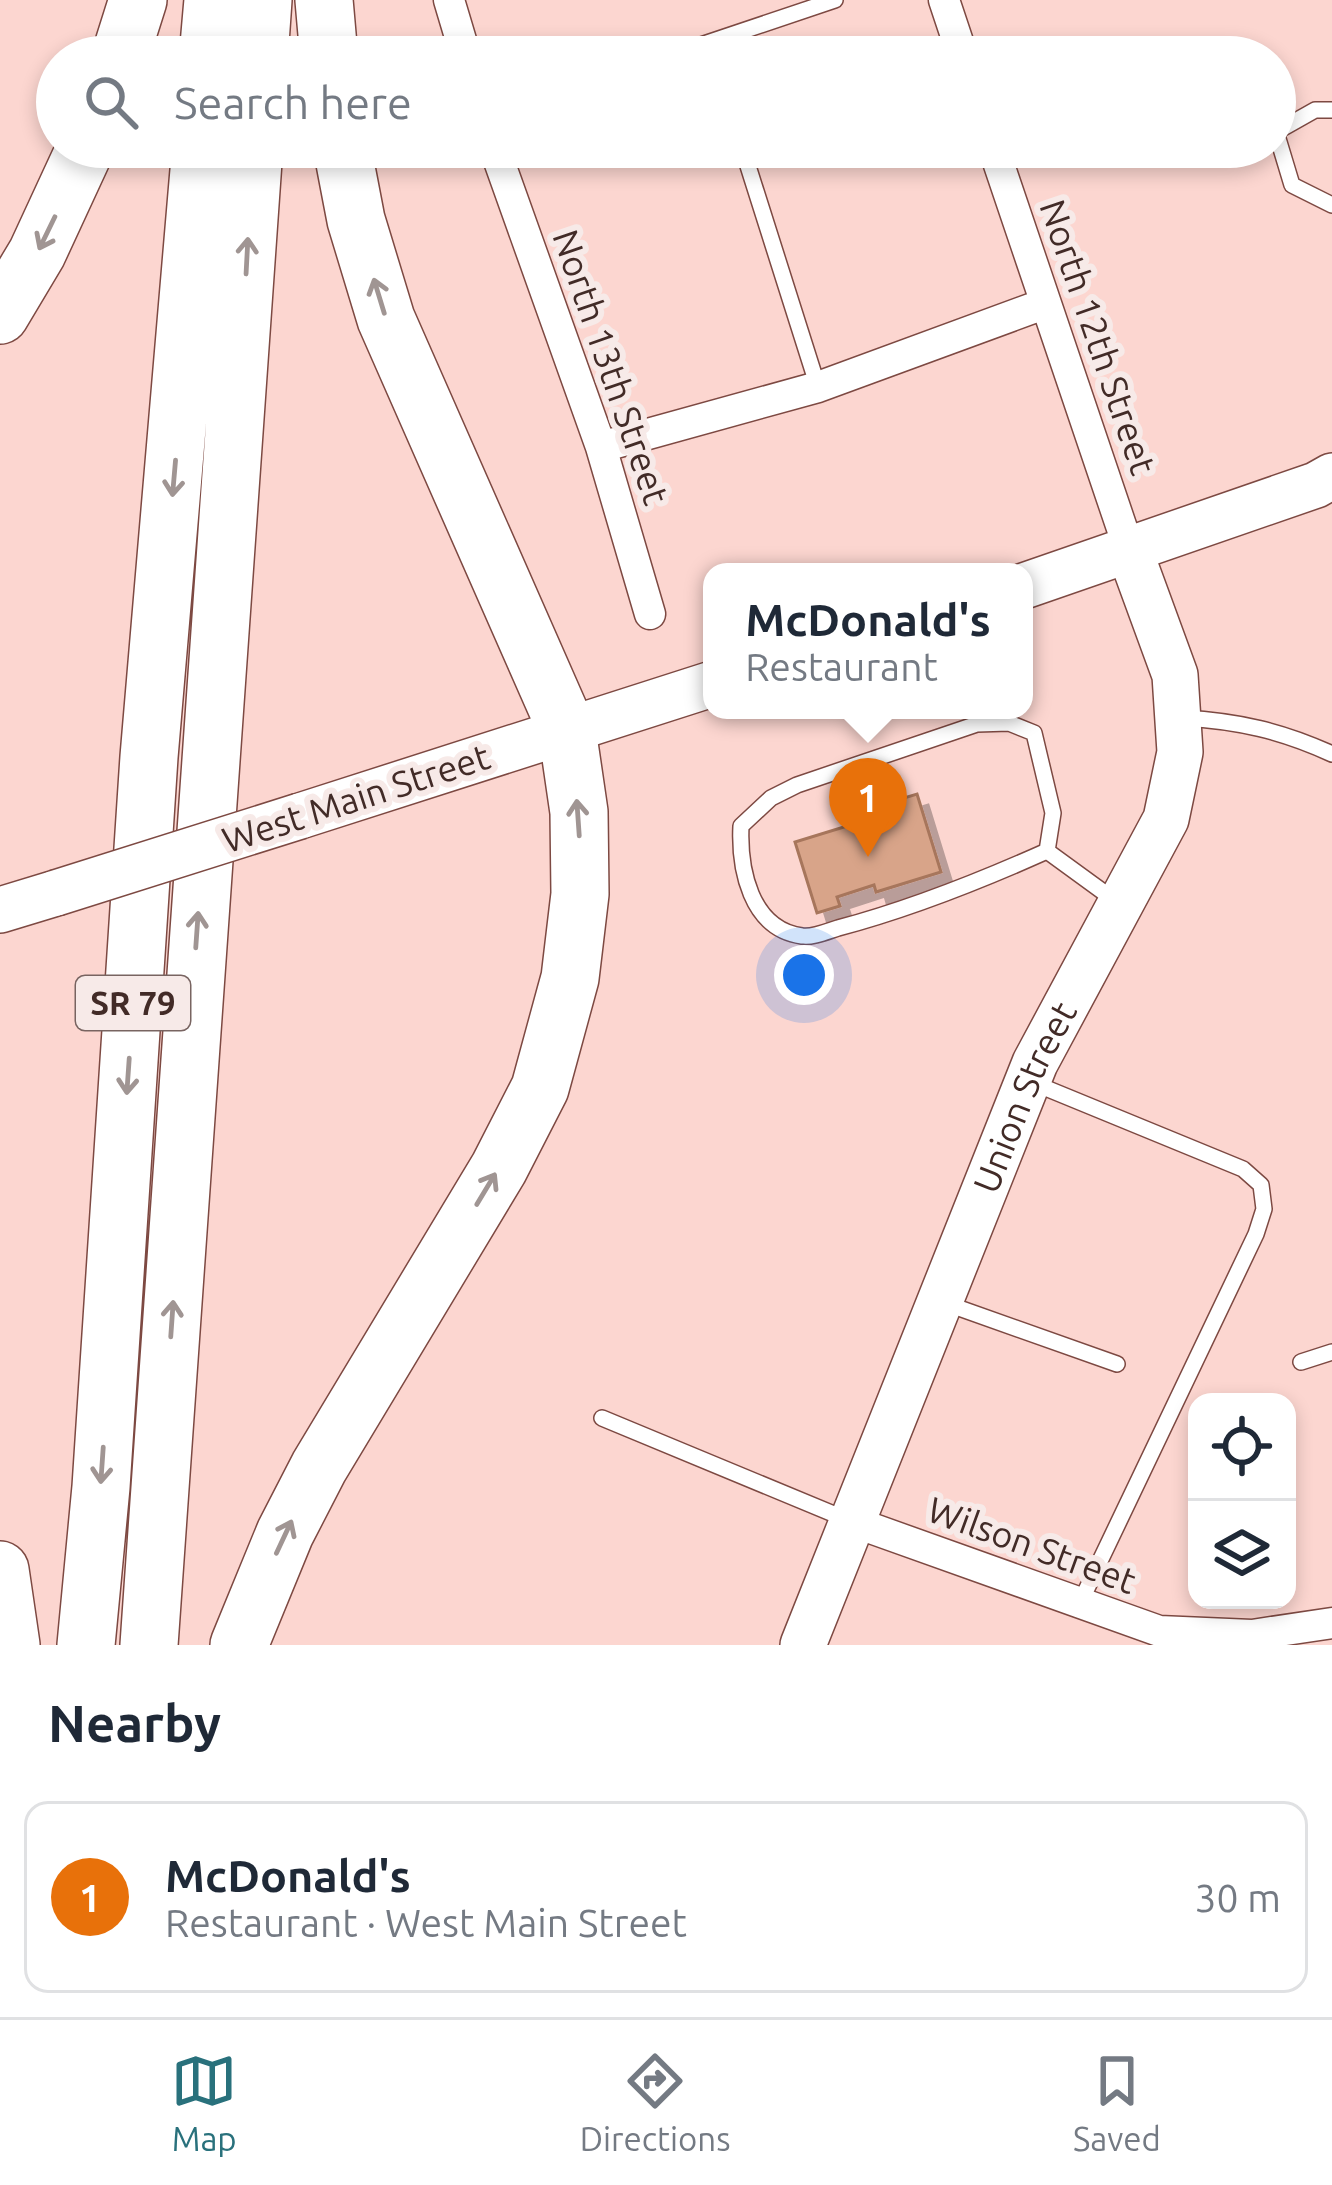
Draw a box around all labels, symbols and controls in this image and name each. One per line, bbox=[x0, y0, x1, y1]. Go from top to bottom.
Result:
search box bbox=[36, 36, 1296, 168]
icon: search bbox=[78, 69, 144, 135]
text: Search here bbox=[174, 77, 412, 128]
street label: North 12th Street bbox=[1032, 194, 1165, 479]
one-way arrow bbox=[35, 214, 57, 250]
street label: North 13th Street bbox=[545, 224, 678, 509]
one-way arrow bbox=[236, 237, 259, 276]
one-way arrow bbox=[367, 278, 389, 316]
one-way arrow bbox=[162, 458, 185, 497]
popup bbox=[703, 563, 1033, 719]
text: McDonald's bbox=[745, 594, 991, 645]
text: Restaurant bbox=[745, 645, 938, 688]
street label: West Main Street bbox=[217, 735, 495, 860]
pin: 1 bbox=[829, 758, 907, 857]
one-way arrow bbox=[566, 799, 589, 838]
one-way arrow bbox=[185, 911, 208, 950]
your location bbox=[774, 945, 834, 1005]
road number: SR 79 bbox=[76, 976, 190, 1030]
street label: Union Street bbox=[965, 994, 1084, 1198]
one-way arrow bbox=[117, 1056, 140, 1095]
one-way arrow bbox=[475, 1172, 499, 1207]
one-way arrow bbox=[161, 1300, 184, 1339]
map controls bbox=[1188, 1393, 1296, 1609]
button: locate bbox=[1188, 1393, 1296, 1501]
one-way arrow bbox=[91, 1445, 114, 1484]
street label: Wilson Street bbox=[923, 1488, 1142, 1601]
button: layers bbox=[1188, 1501, 1296, 1609]
one-way arrow bbox=[274, 1520, 296, 1556]
text: Nearby bbox=[48, 1694, 221, 1752]
text: McDonald's bbox=[165, 1850, 411, 1901]
text: 1 bbox=[79, 1876, 101, 1919]
text: 30 m bbox=[1194, 1876, 1281, 1919]
text: Restaurant · West Main Street bbox=[165, 1901, 687, 1944]
tab: Map bbox=[171, 2048, 237, 2157]
tab: Directions bbox=[580, 2048, 730, 2157]
tab: Saved bbox=[1073, 2048, 1161, 2157]

